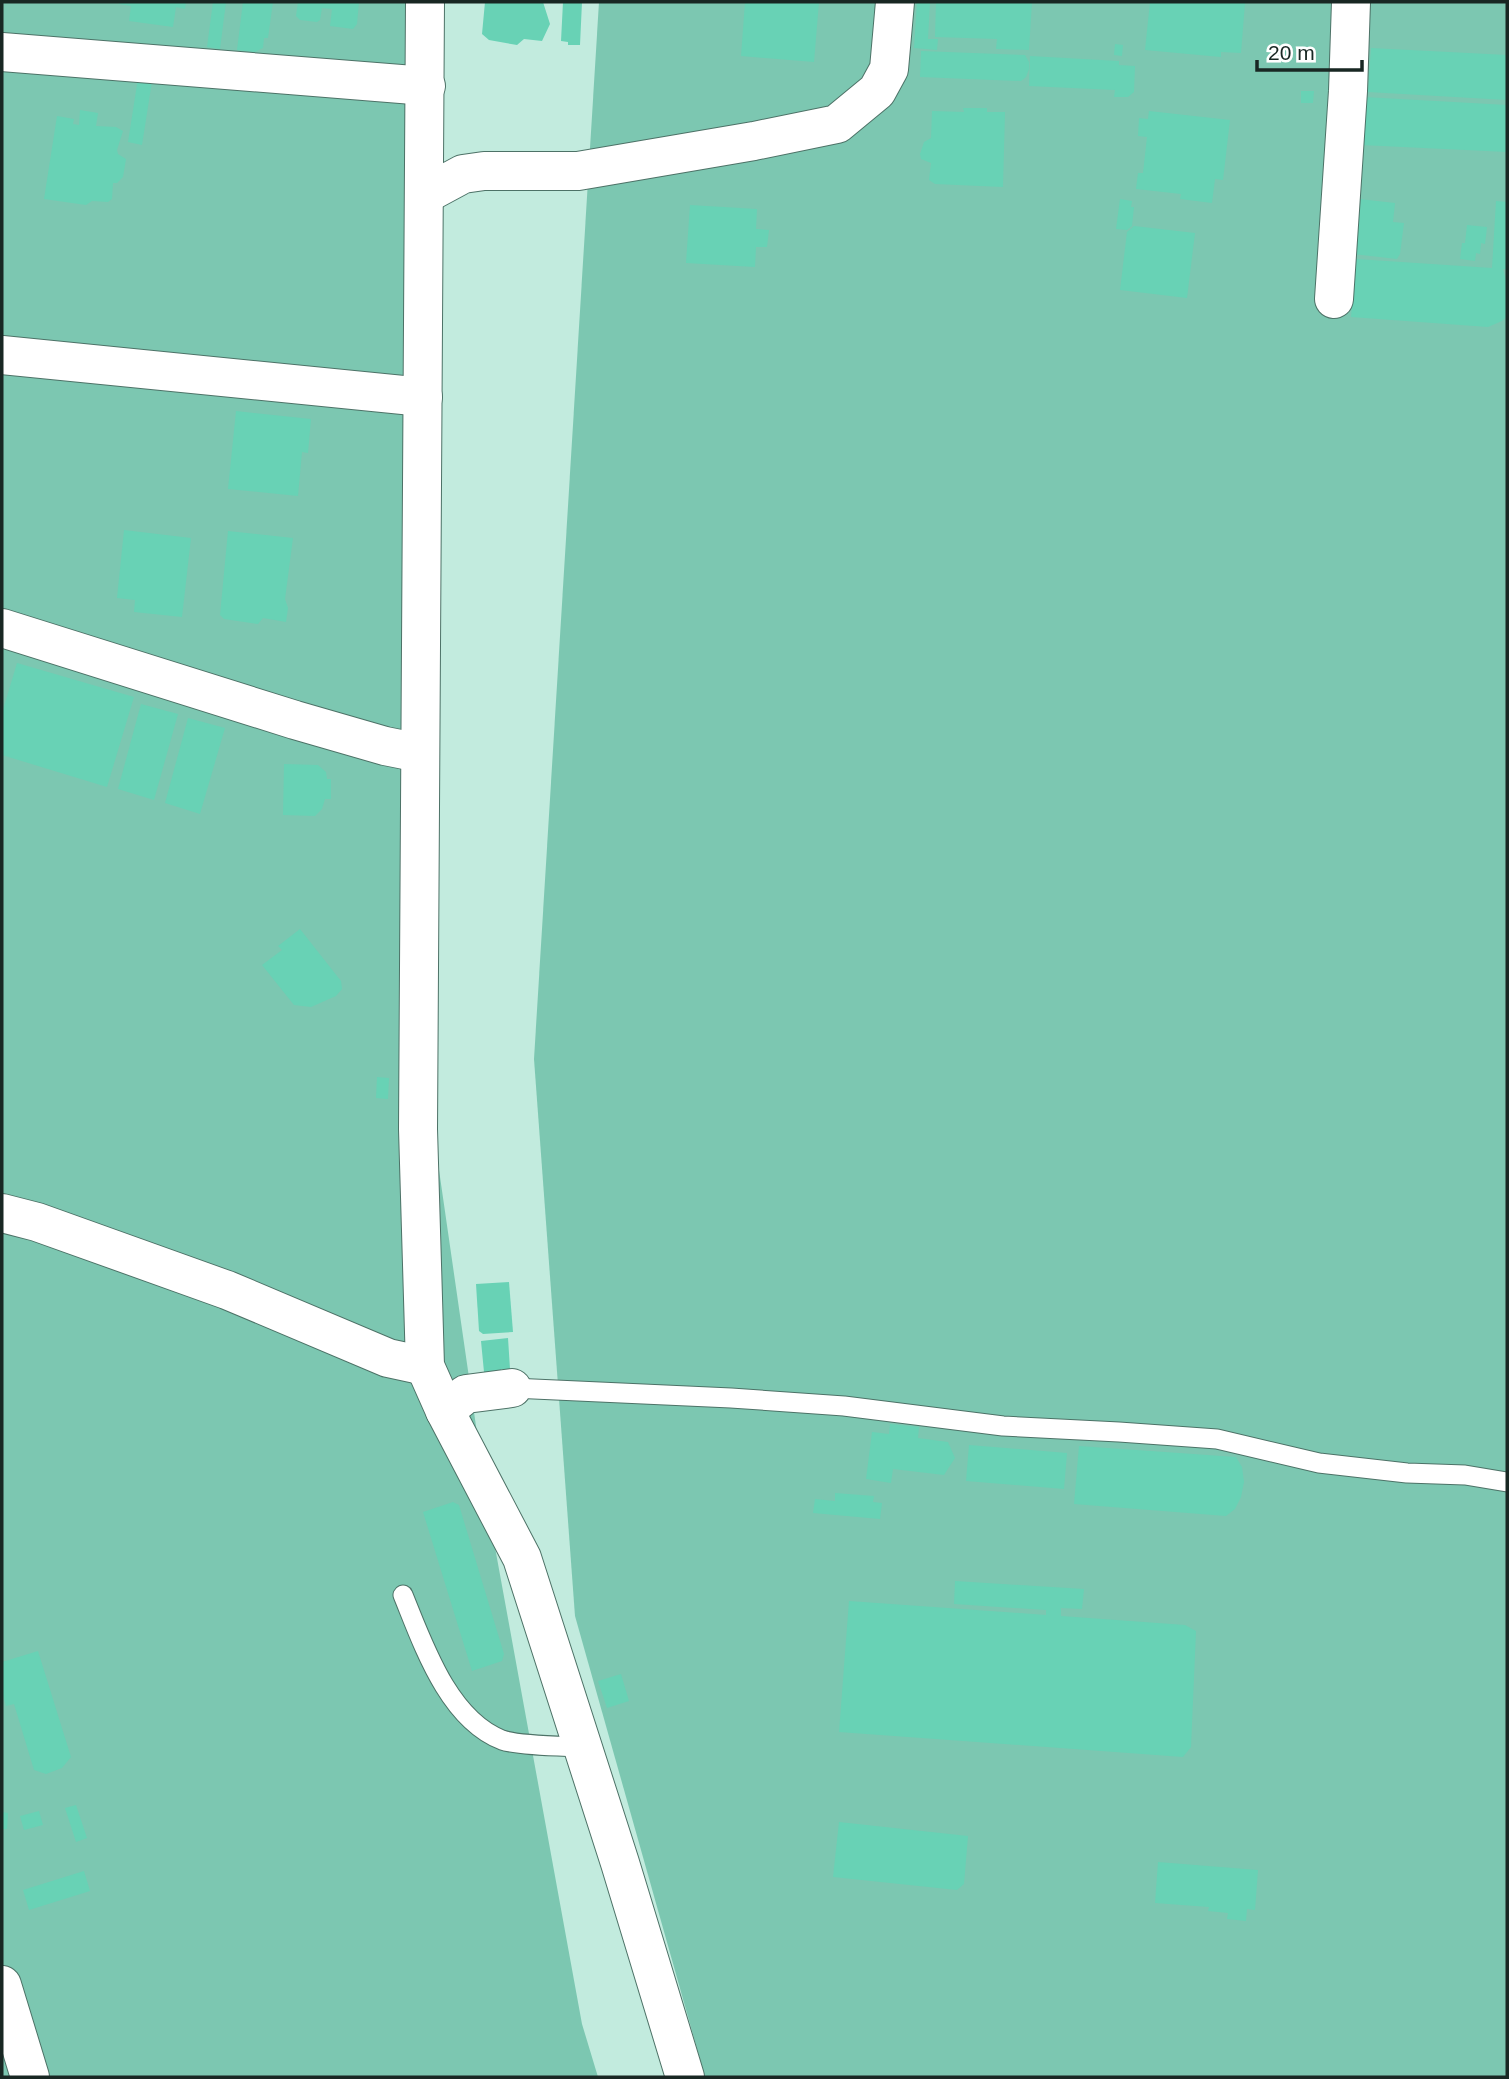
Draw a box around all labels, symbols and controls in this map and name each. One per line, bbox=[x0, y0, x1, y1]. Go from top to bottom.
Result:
scale bar bbox=[1257, 28, 1362, 72]
text: 20 m bbox=[1268, 41, 1315, 64]

